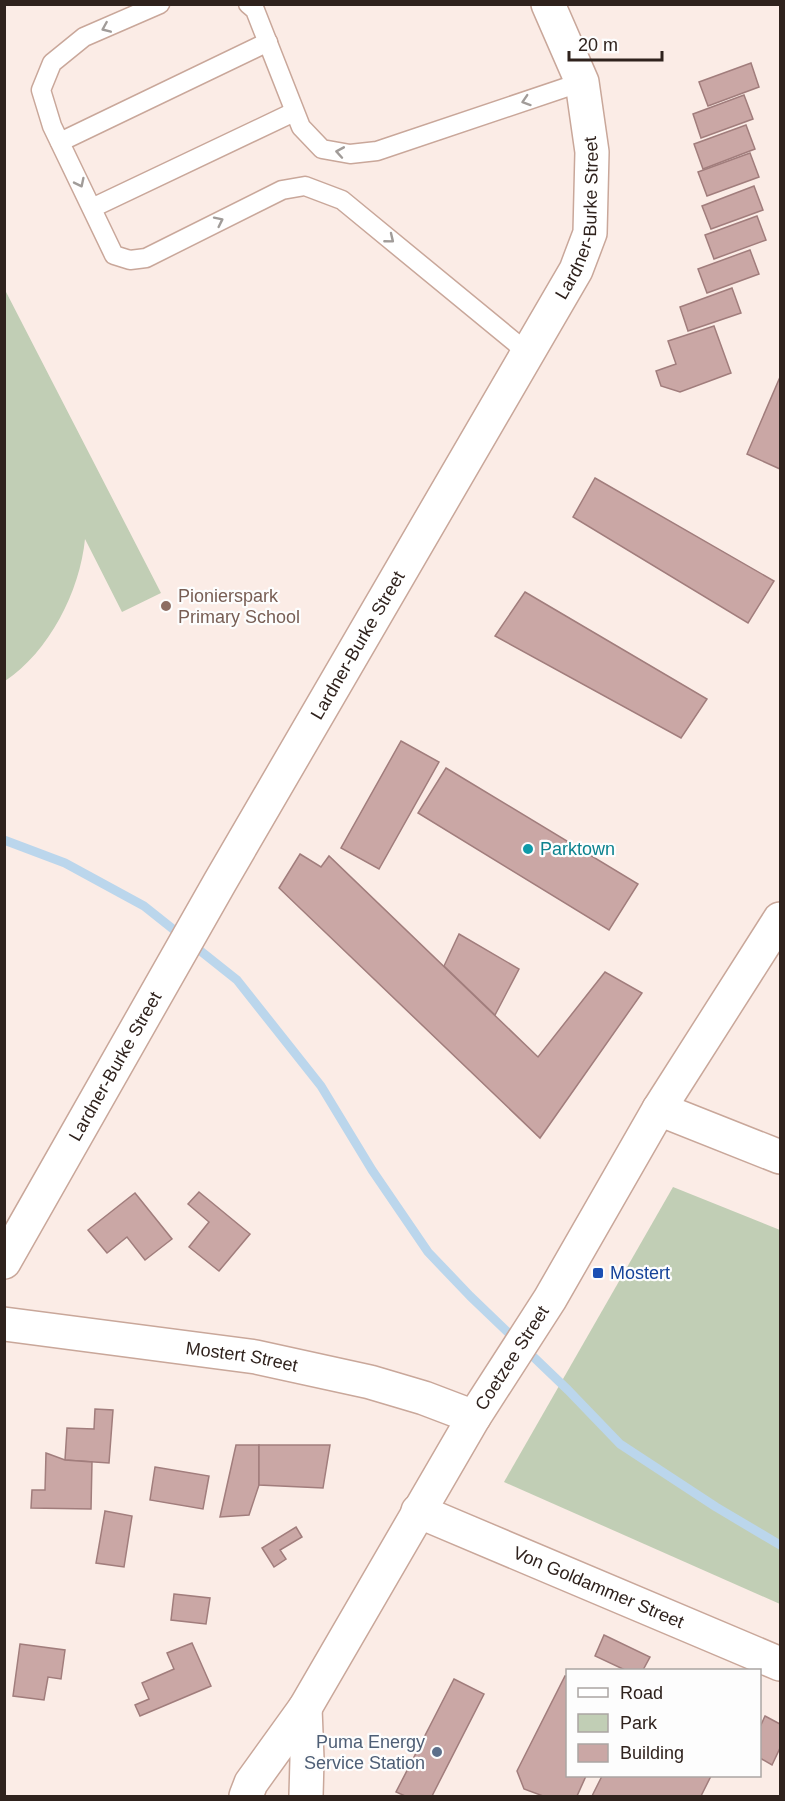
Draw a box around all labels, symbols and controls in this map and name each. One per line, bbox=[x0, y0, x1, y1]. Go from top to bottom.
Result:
one-way arrow bbox=[101, 20, 112, 32]
scale bar bbox=[569, 24, 662, 62]
text: 20 m bbox=[578, 35, 618, 55]
one-way arrow bbox=[521, 93, 532, 106]
street label: Lardner-Burke Street bbox=[551, 135, 602, 303]
one-way arrow bbox=[335, 146, 345, 159]
one-way arrow bbox=[72, 176, 84, 187]
one-way arrow bbox=[213, 217, 224, 229]
one-way arrow bbox=[383, 232, 394, 243]
street label: Lardner-Burke Street bbox=[307, 568, 409, 723]
place label: Pionierspark Primary School bbox=[178, 586, 300, 627]
marker: Pionierspark Primary School bbox=[159, 599, 173, 613]
place label: Parktown bbox=[540, 839, 615, 859]
marker: Parktown bbox=[521, 842, 535, 856]
street label: Lardner-Burke Street bbox=[65, 988, 165, 1144]
place label: Mostert bbox=[610, 1263, 670, 1283]
marker: Mostert bbox=[591, 1266, 605, 1280]
street label: Coetzee Street bbox=[471, 1302, 553, 1414]
street label: Mostert Street bbox=[185, 1338, 300, 1376]
street label: Von Goldammer Street bbox=[510, 1542, 687, 1632]
legend bbox=[566, 1669, 761, 1777]
text: Road bbox=[620, 1683, 663, 1703]
text: Park bbox=[620, 1713, 658, 1733]
place label: Puma Energy Service Station bbox=[304, 1732, 425, 1773]
text: Building bbox=[620, 1743, 684, 1763]
marker: Puma Energy Service Station bbox=[430, 1745, 444, 1759]

